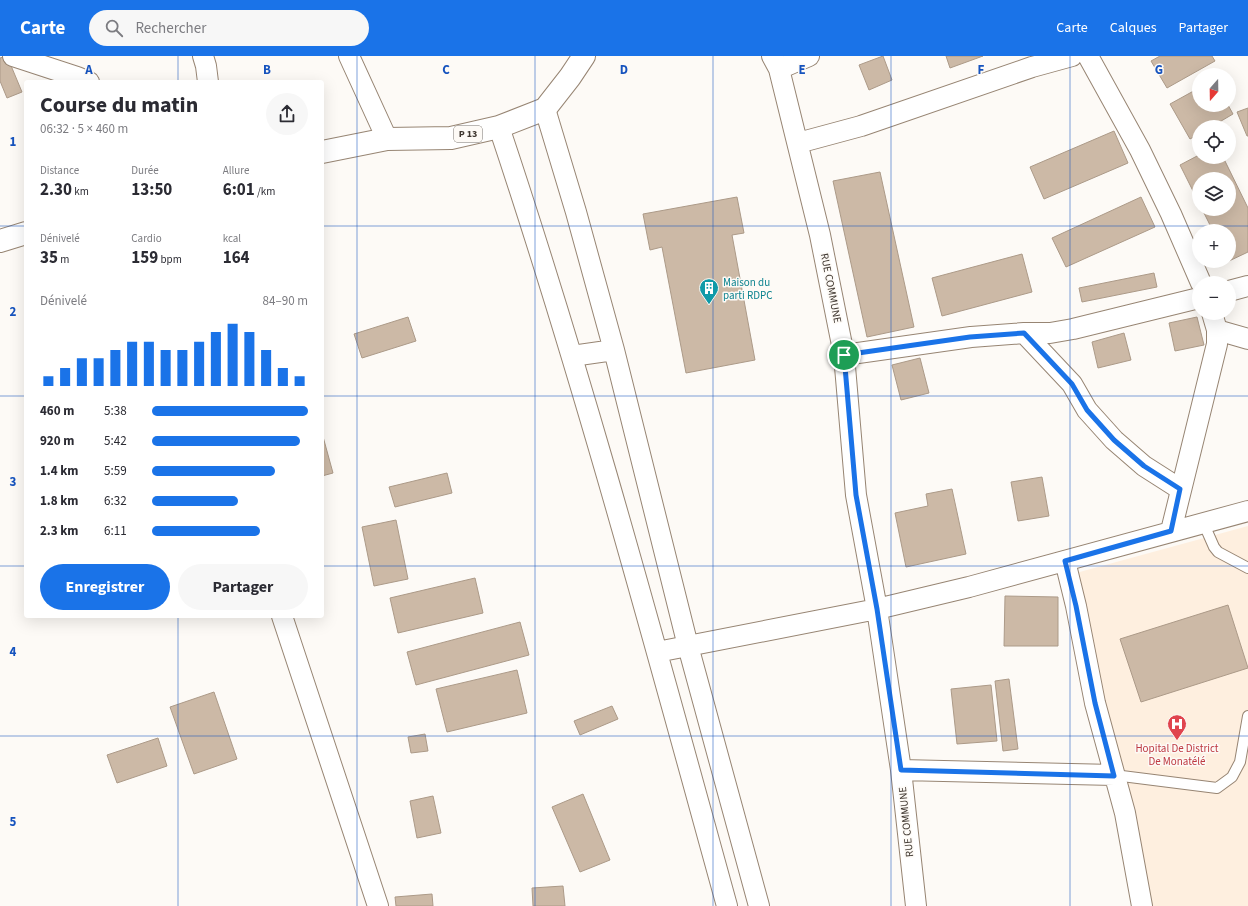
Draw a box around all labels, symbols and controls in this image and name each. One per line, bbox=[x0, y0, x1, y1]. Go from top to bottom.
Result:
search box bbox=[89, 10, 369, 46]
text: Carte bbox=[20, 15, 65, 42]
icon: search bbox=[103, 17, 125, 39]
text: Rechercher bbox=[135, 18, 206, 39]
text: Carte bbox=[1056, 18, 1088, 38]
text: Calques bbox=[1110, 18, 1157, 38]
text: Partager bbox=[1179, 18, 1228, 38]
text: A bbox=[84, 61, 93, 79]
text: B bbox=[263, 61, 271, 79]
text: C bbox=[442, 61, 450, 79]
text: D bbox=[620, 61, 628, 79]
text: E bbox=[798, 61, 806, 79]
text: F bbox=[978, 61, 985, 79]
text: G bbox=[1155, 61, 1163, 79]
north arrow bbox=[1192, 68, 1236, 112]
map controls bbox=[1192, 68, 1236, 320]
text: Course du matin bbox=[40, 89, 198, 121]
button: share bbox=[266, 93, 308, 135]
text: 06:32 · 5 × 460 m bbox=[40, 120, 128, 138]
button: locate bbox=[1192, 120, 1236, 164]
road number: P 13 bbox=[454, 126, 482, 142]
text: 1 bbox=[10, 133, 17, 151]
text: Distance bbox=[40, 163, 79, 178]
text: Durée bbox=[131, 163, 159, 178]
text: Allure bbox=[223, 163, 249, 178]
button: layers bbox=[1192, 172, 1236, 216]
text: 2.30 bbox=[40, 178, 72, 202]
text: 13:50 bbox=[131, 178, 172, 202]
text: 6:01 bbox=[223, 178, 255, 202]
text: km bbox=[72, 184, 89, 199]
text: /km bbox=[255, 184, 275, 199]
button: + bbox=[1192, 224, 1236, 268]
text: Dénivelé bbox=[40, 231, 80, 246]
text: Cardio bbox=[131, 231, 162, 246]
text: kcal bbox=[223, 231, 241, 246]
text: 35 bbox=[40, 246, 58, 270]
text: 159 bbox=[131, 246, 158, 270]
text: 164 bbox=[223, 246, 250, 270]
text: m bbox=[58, 252, 69, 267]
text: bpm bbox=[158, 252, 182, 267]
street label: RUE COMMUNE bbox=[817, 252, 845, 324]
place label: Maison du parti RDPC bbox=[723, 275, 772, 303]
button: − bbox=[1192, 276, 1236, 320]
building icon: Maison du parti RDPC bbox=[698, 277, 720, 305]
text: Dénivelé bbox=[40, 292, 87, 310]
text: 84–90 m bbox=[263, 292, 308, 310]
text: 2 bbox=[10, 303, 17, 321]
pin bbox=[827, 338, 861, 372]
icon: arrive bbox=[833, 344, 855, 366]
text: 460 m bbox=[40, 402, 74, 420]
text: 5:38 bbox=[104, 402, 127, 420]
text: 920 m bbox=[40, 432, 74, 450]
text: 5:42 bbox=[104, 432, 127, 450]
text: 1.4 km bbox=[40, 462, 79, 480]
text: 5:59 bbox=[104, 462, 127, 480]
text: 3 bbox=[10, 473, 17, 491]
text: 1.8 km bbox=[40, 492, 79, 510]
text: 6:32 bbox=[104, 492, 127, 510]
text: 2.3 km bbox=[40, 522, 79, 540]
text: 6:11 bbox=[104, 522, 127, 540]
button: Enregistrer bbox=[40, 564, 170, 610]
button: Partager bbox=[178, 564, 308, 610]
text: 4 bbox=[10, 643, 17, 661]
hospital icon: Hopital De District De Monatélé bbox=[1166, 713, 1188, 741]
place label: Hopital De District De Monatélé bbox=[1135, 741, 1219, 769]
street label: RUE COMMUNE bbox=[895, 786, 917, 858]
text: 5 bbox=[10, 813, 17, 831]

